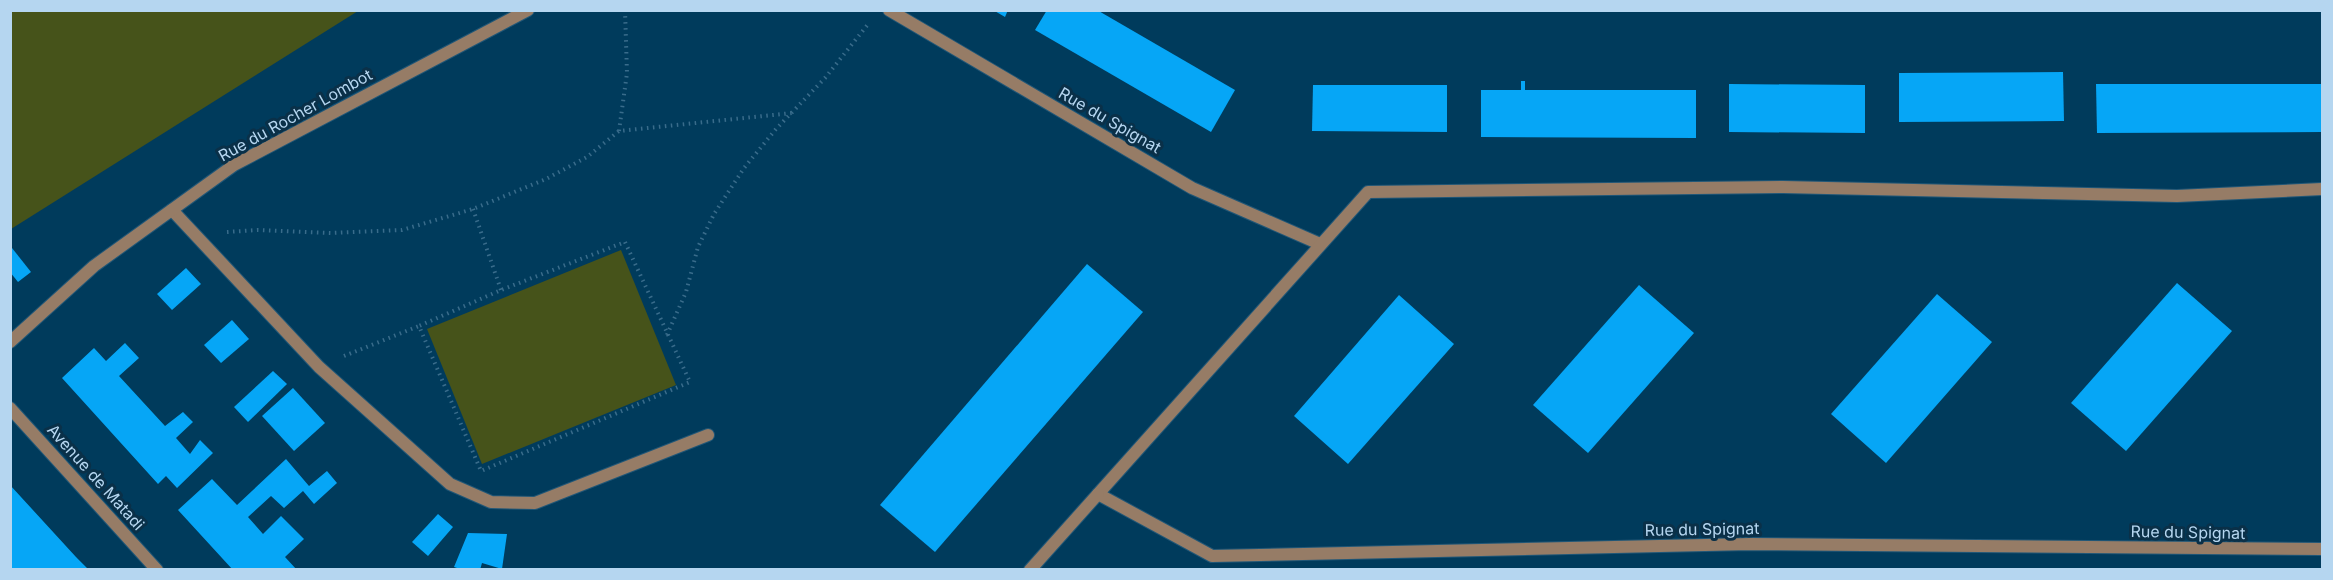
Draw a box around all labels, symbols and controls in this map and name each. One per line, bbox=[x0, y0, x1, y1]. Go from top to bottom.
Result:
street label: Rue du Rocher Lombot bbox=[215, 64, 375, 166]
street label: Rue du Spignat bbox=[1055, 83, 1165, 157]
street label: Avenue de Matadi bbox=[43, 420, 149, 534]
street label: Rue du Spignat bbox=[1644, 518, 1760, 540]
street label: Rue du Spignat bbox=[2130, 521, 2246, 543]

